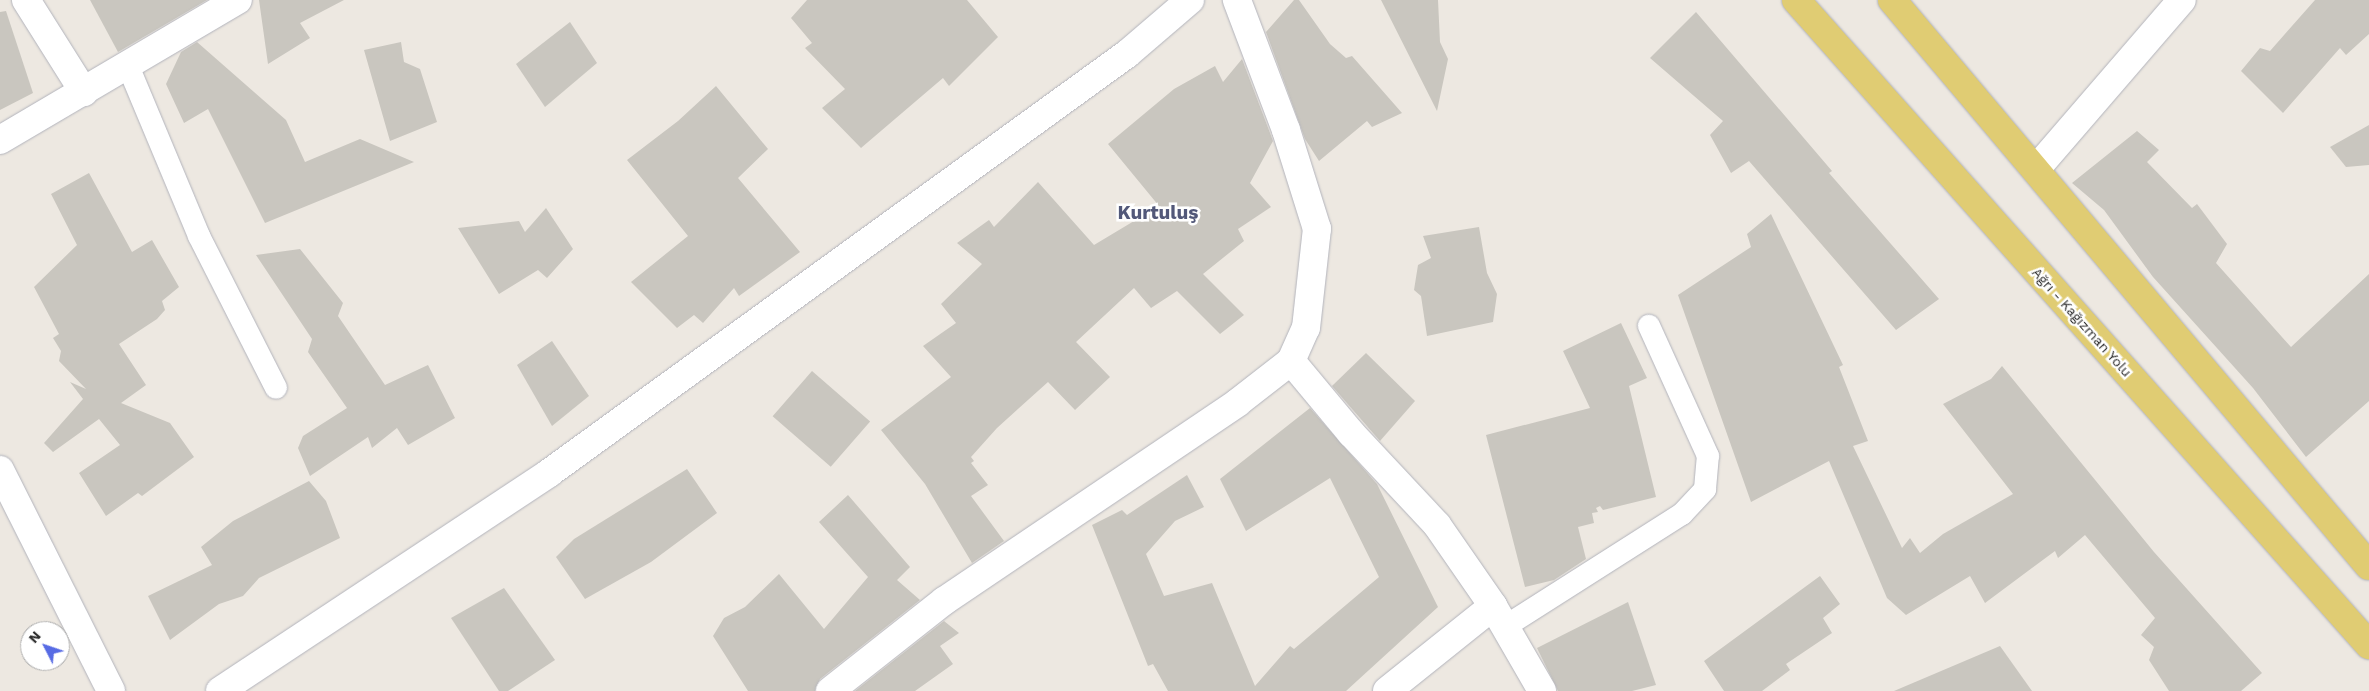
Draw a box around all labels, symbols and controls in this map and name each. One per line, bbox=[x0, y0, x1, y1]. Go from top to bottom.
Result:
district label: Kurtuluş bbox=[1118, 202, 1198, 224]
street label: Ağrı - Kağızman Yolu bbox=[2028, 264, 2136, 380]
north arrow bbox=[20, 621, 70, 671]
text: N bbox=[25, 628, 44, 646]

